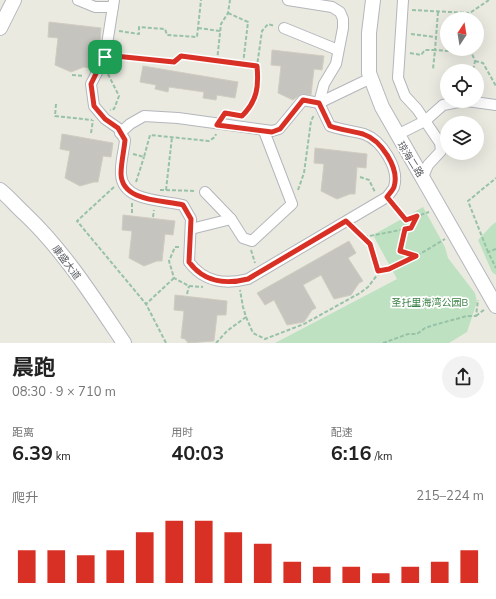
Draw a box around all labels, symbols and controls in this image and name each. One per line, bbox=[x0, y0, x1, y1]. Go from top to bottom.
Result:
north arrow bbox=[440, 12, 484, 56]
map controls bbox=[440, 12, 484, 160]
pin bbox=[88, 40, 122, 74]
icon: arrive bbox=[94, 46, 116, 68]
button: locate bbox=[440, 64, 484, 108]
button: layers bbox=[440, 116, 484, 160]
street label: 琼海二路 bbox=[394, 139, 427, 180]
street label: 康盛大道 bbox=[49, 242, 84, 283]
park label: 圣托里海湾公园B bbox=[392, 296, 469, 310]
text: 晨跑 bbox=[12, 353, 56, 383]
button: share bbox=[442, 356, 484, 398]
text: 08:30 · 9 × 710 m bbox=[12, 383, 116, 401]
text: 距离 bbox=[12, 425, 34, 440]
text: 用时 bbox=[171, 425, 193, 440]
text: 配速 bbox=[331, 425, 353, 440]
text: 6.39 bbox=[12, 440, 53, 467]
text: 40:03 bbox=[171, 440, 224, 467]
text: 6:16 bbox=[331, 440, 372, 467]
text: km bbox=[53, 449, 71, 464]
text: /km bbox=[372, 449, 392, 464]
text: 215–224 m bbox=[416, 487, 484, 505]
text: 爬升 bbox=[12, 489, 38, 507]

